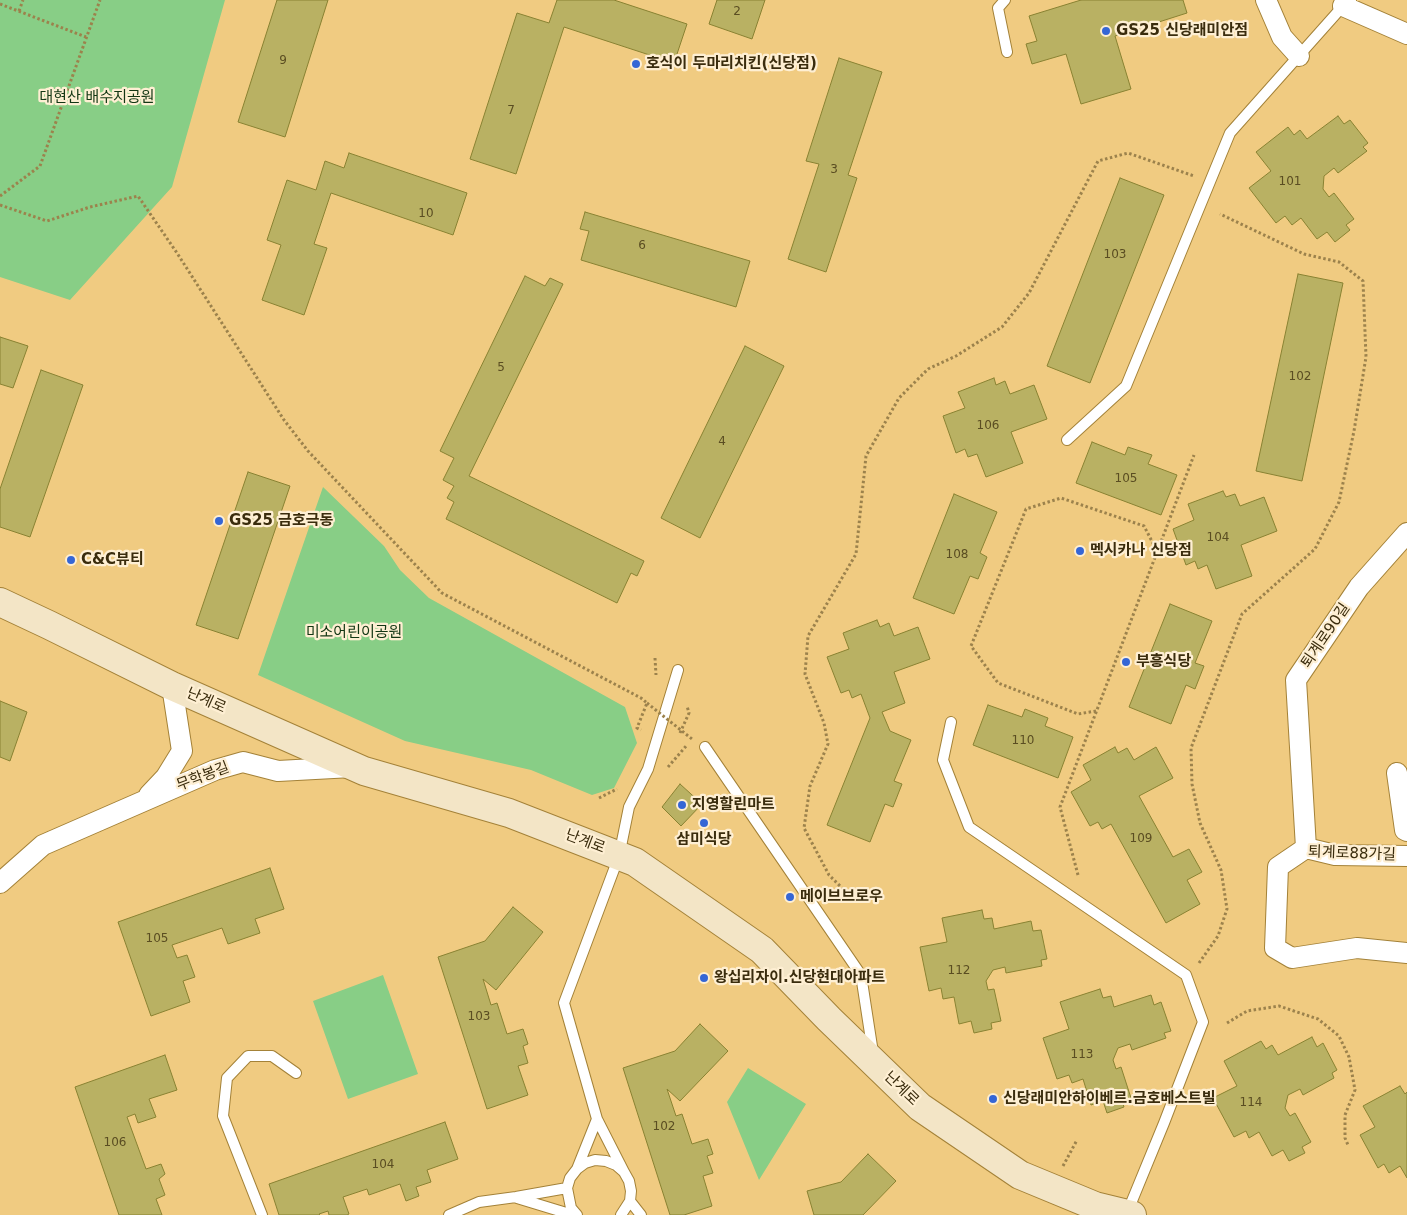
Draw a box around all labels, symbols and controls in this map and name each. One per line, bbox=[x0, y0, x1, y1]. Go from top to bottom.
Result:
house number: 2 bbox=[733, 5, 741, 19]
place label: GS25 신당래미안점 bbox=[1116, 22, 1248, 40]
marker: GS25 신당래미안점 bbox=[1100, 25, 1112, 37]
house number: 9 bbox=[279, 54, 287, 68]
place label: 호식이 두마리치킨(신당점) bbox=[646, 55, 817, 73]
marker: 호식이 두마리치킨(신당점) bbox=[630, 58, 642, 70]
park label: 대현산 배수지공원 bbox=[39, 89, 155, 107]
house number: 7 bbox=[507, 104, 515, 118]
house number: 3 bbox=[830, 163, 838, 177]
house number: 101 bbox=[1279, 175, 1301, 189]
house number: 10 bbox=[418, 207, 434, 221]
house number: 6 bbox=[638, 239, 646, 253]
house number: 103 bbox=[1104, 248, 1126, 262]
house number: 5 bbox=[497, 361, 505, 375]
house number: 102 bbox=[1289, 370, 1311, 384]
house number: 106 bbox=[977, 419, 999, 433]
house number: 4 bbox=[718, 435, 726, 449]
house number: 105 bbox=[1115, 472, 1137, 486]
place label: GS25 금호극동 bbox=[229, 512, 333, 530]
marker: GS25 금호극동 bbox=[213, 515, 225, 527]
house number: 104 bbox=[1207, 531, 1229, 545]
place label: 멕시카나 신당점 bbox=[1090, 542, 1192, 560]
marker: 멕시카나 신당점 bbox=[1074, 545, 1086, 557]
house number: 108 bbox=[946, 548, 968, 562]
place label: C&C뷰티 bbox=[81, 551, 144, 569]
marker: C&C뷰티 bbox=[65, 554, 77, 566]
street label: 퇴계로90길 bbox=[1298, 600, 1354, 672]
park label: 미소어린이공원 bbox=[306, 624, 402, 642]
place label: 부흥식당 bbox=[1136, 653, 1191, 671]
marker: 부흥식당 bbox=[1120, 656, 1132, 668]
street label: 난계로 bbox=[183, 684, 229, 718]
house number: 110 bbox=[1012, 734, 1034, 748]
street label: 무학봉길 bbox=[174, 759, 232, 795]
place label: 지영할린마트 bbox=[692, 796, 775, 814]
marker: 지영할린마트 bbox=[676, 799, 688, 811]
marker: 삼미식당 bbox=[698, 817, 710, 829]
street label: 난계로 bbox=[562, 826, 608, 858]
place label: 삼미식당 bbox=[676, 831, 732, 849]
house number: 109 bbox=[1130, 832, 1152, 846]
street label: 퇴계로88가길 bbox=[1308, 843, 1396, 865]
place label: 메이브브로우 bbox=[800, 888, 883, 906]
marker: 메이브브로우 bbox=[784, 891, 796, 903]
house number: 105 bbox=[146, 932, 168, 946]
house number: 112 bbox=[948, 964, 970, 978]
place label: 왕십리자이.신당현대아파트 bbox=[714, 969, 885, 987]
marker: 왕십리자이.신당현대아파트 bbox=[698, 972, 710, 984]
house number: 103 bbox=[468, 1010, 490, 1024]
house number: 113 bbox=[1071, 1048, 1093, 1062]
street label: 난계로 bbox=[880, 1068, 922, 1110]
place label: 신당래미안하이베르.금호베스트빌 bbox=[1003, 1090, 1216, 1108]
marker: 신당래미안하이베르.금호베스트빌 bbox=[987, 1093, 999, 1105]
house number: 114 bbox=[1240, 1096, 1262, 1110]
house number: 102 bbox=[653, 1120, 675, 1134]
house number: 106 bbox=[104, 1136, 126, 1150]
house number: 104 bbox=[372, 1158, 394, 1172]

